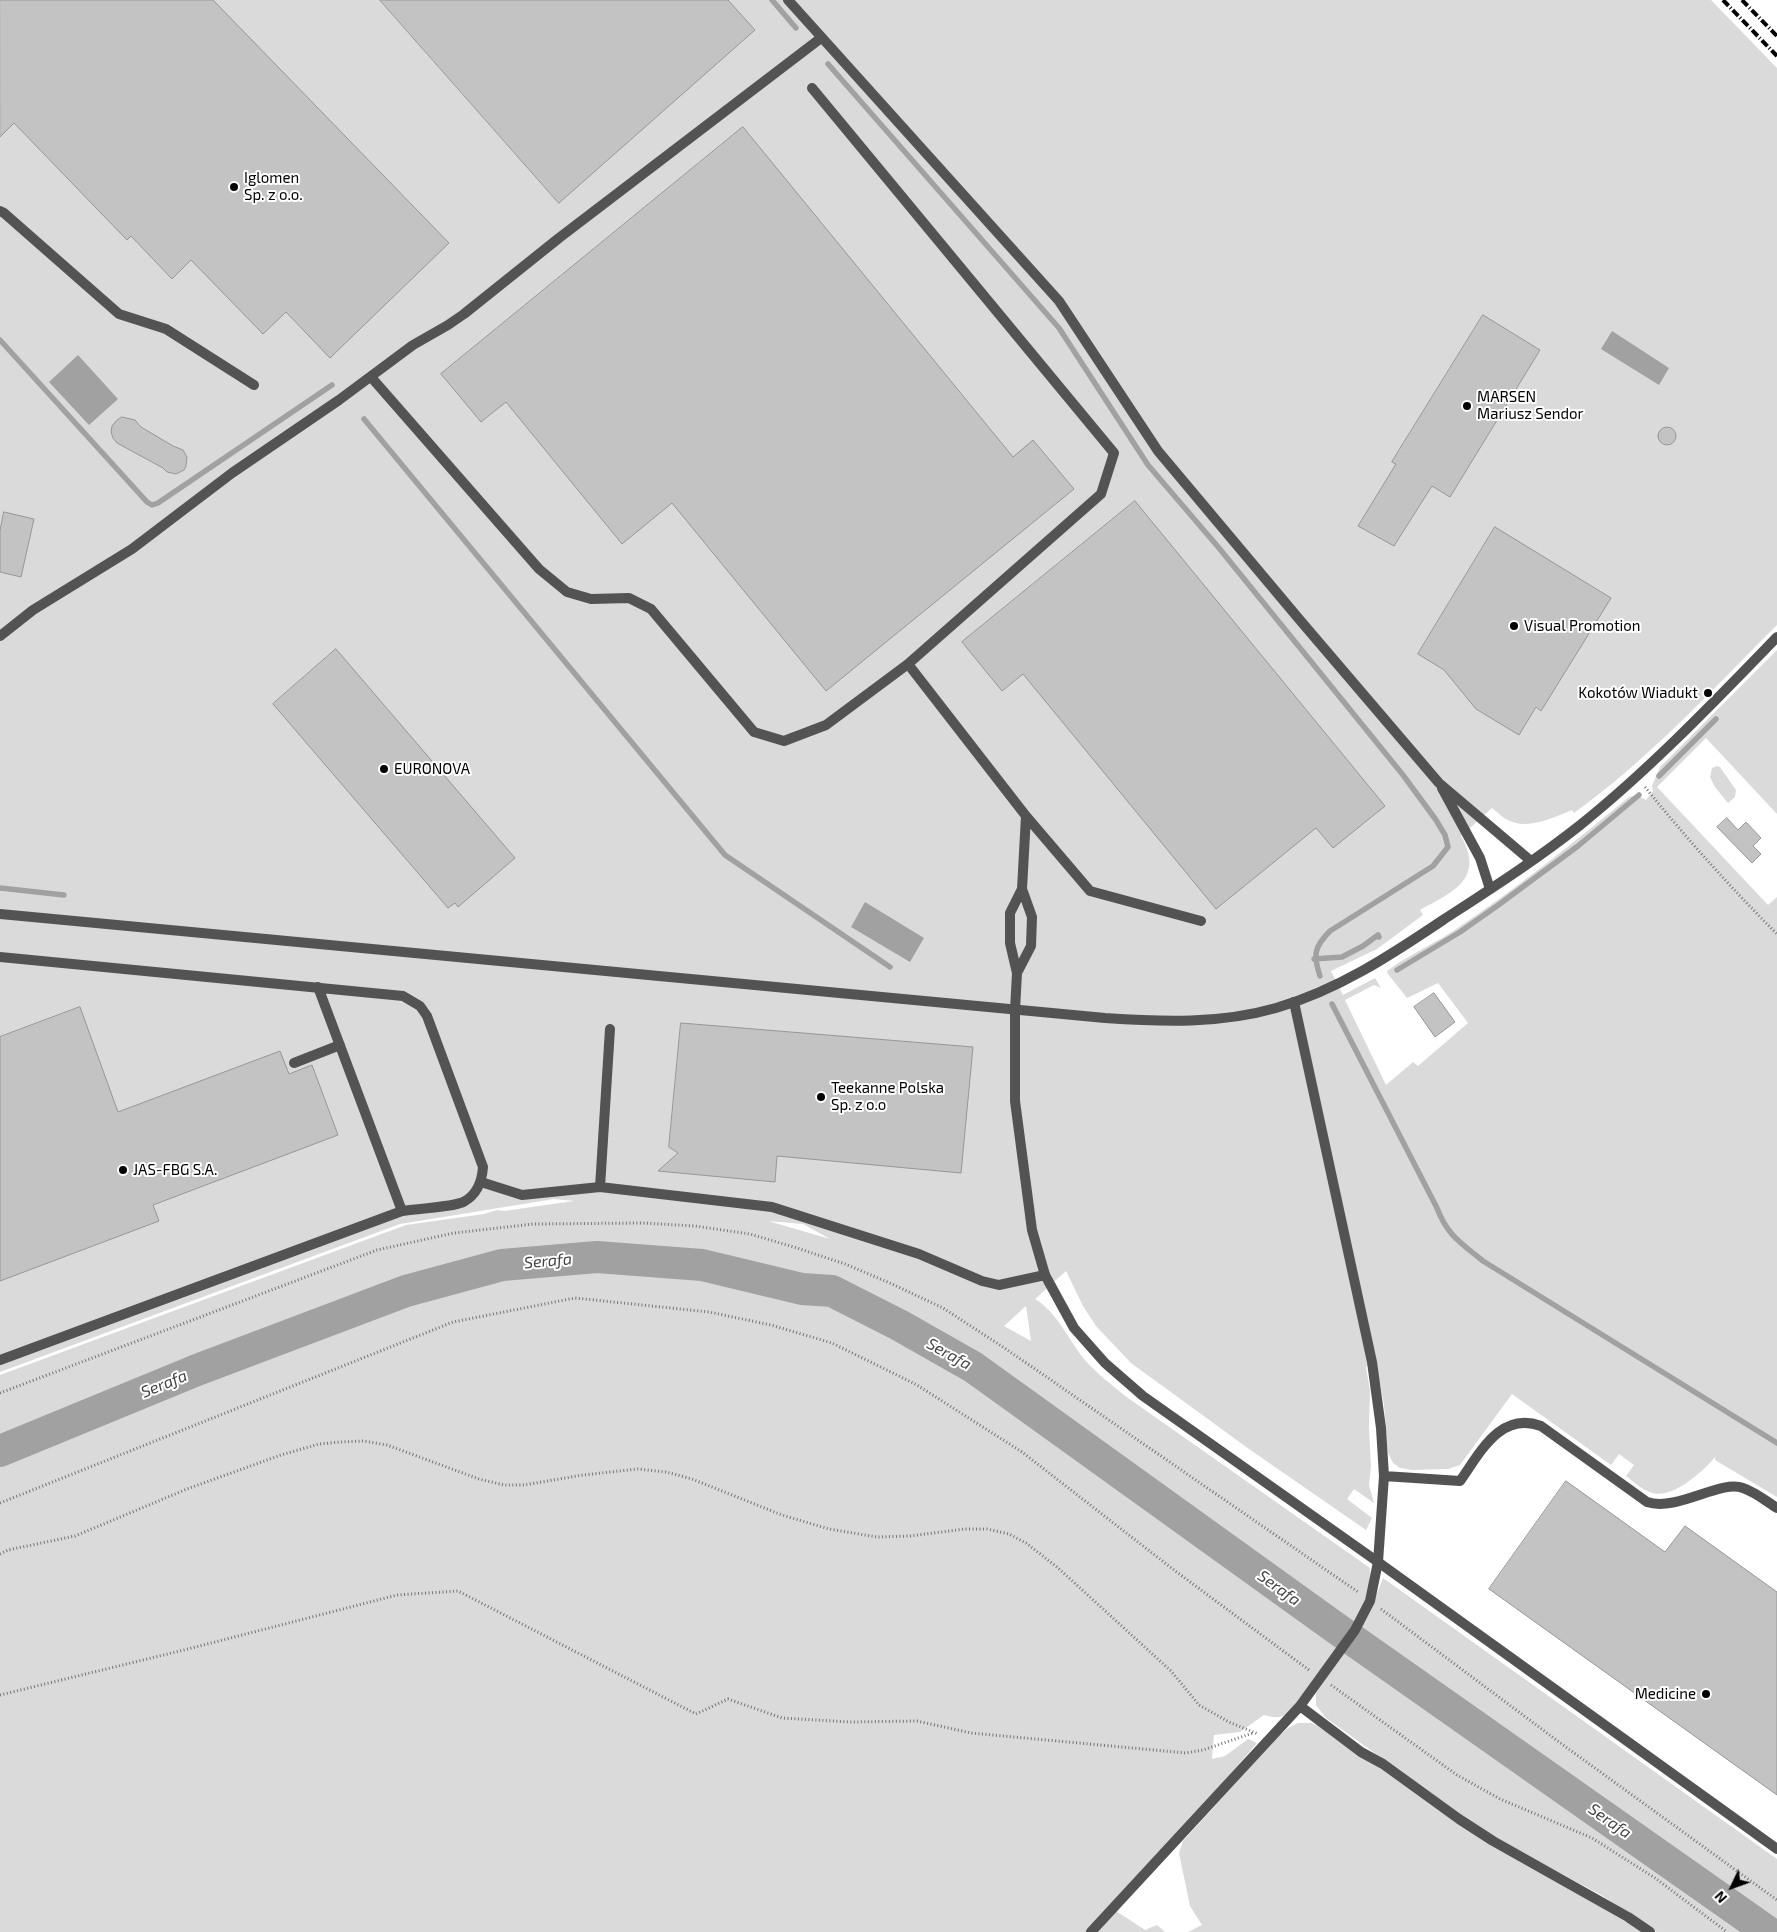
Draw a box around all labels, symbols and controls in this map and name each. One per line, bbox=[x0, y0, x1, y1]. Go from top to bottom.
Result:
place label: Iglomen Sp. z o.o. bbox=[244, 169, 303, 204]
marker: Iglomen Sp. z o.o. bbox=[228, 181, 240, 193]
place label: MARSEN Mariusz Sendor bbox=[1477, 388, 1584, 423]
marker: MARSEN Mariusz Sendor bbox=[1461, 400, 1473, 412]
place label: Visual Promotion bbox=[1524, 617, 1641, 635]
marker: Visual Promotion bbox=[1508, 620, 1520, 632]
place label: Kokotów Wiadukt bbox=[1578, 684, 1698, 702]
marker: Kokotów Wiadukt bbox=[1702, 687, 1714, 699]
place label: EURONOVA bbox=[394, 760, 470, 778]
marker: EURONOVA bbox=[378, 763, 390, 775]
place label: Teekanne Polska Sp. z o.o bbox=[831, 1079, 944, 1114]
marker: Teekanne Polska Sp. z o.o bbox=[815, 1091, 827, 1103]
place label: JAS-FBG S.A. bbox=[133, 1161, 217, 1179]
marker: JAS-FBG S.A. bbox=[117, 1164, 129, 1176]
water label: Serafa bbox=[523, 1249, 573, 1273]
water label: Serafa bbox=[923, 1334, 975, 1374]
water label: Serafa bbox=[138, 1366, 190, 1402]
water label: Serafa bbox=[1254, 1566, 1304, 1610]
place label: Medicine bbox=[1635, 1685, 1696, 1703]
marker: Medicine bbox=[1700, 1688, 1712, 1700]
water label: Serafa bbox=[1585, 1799, 1635, 1843]
north arrow bbox=[1707, 1862, 1757, 1912]
text: N bbox=[1711, 1888, 1730, 1907]

